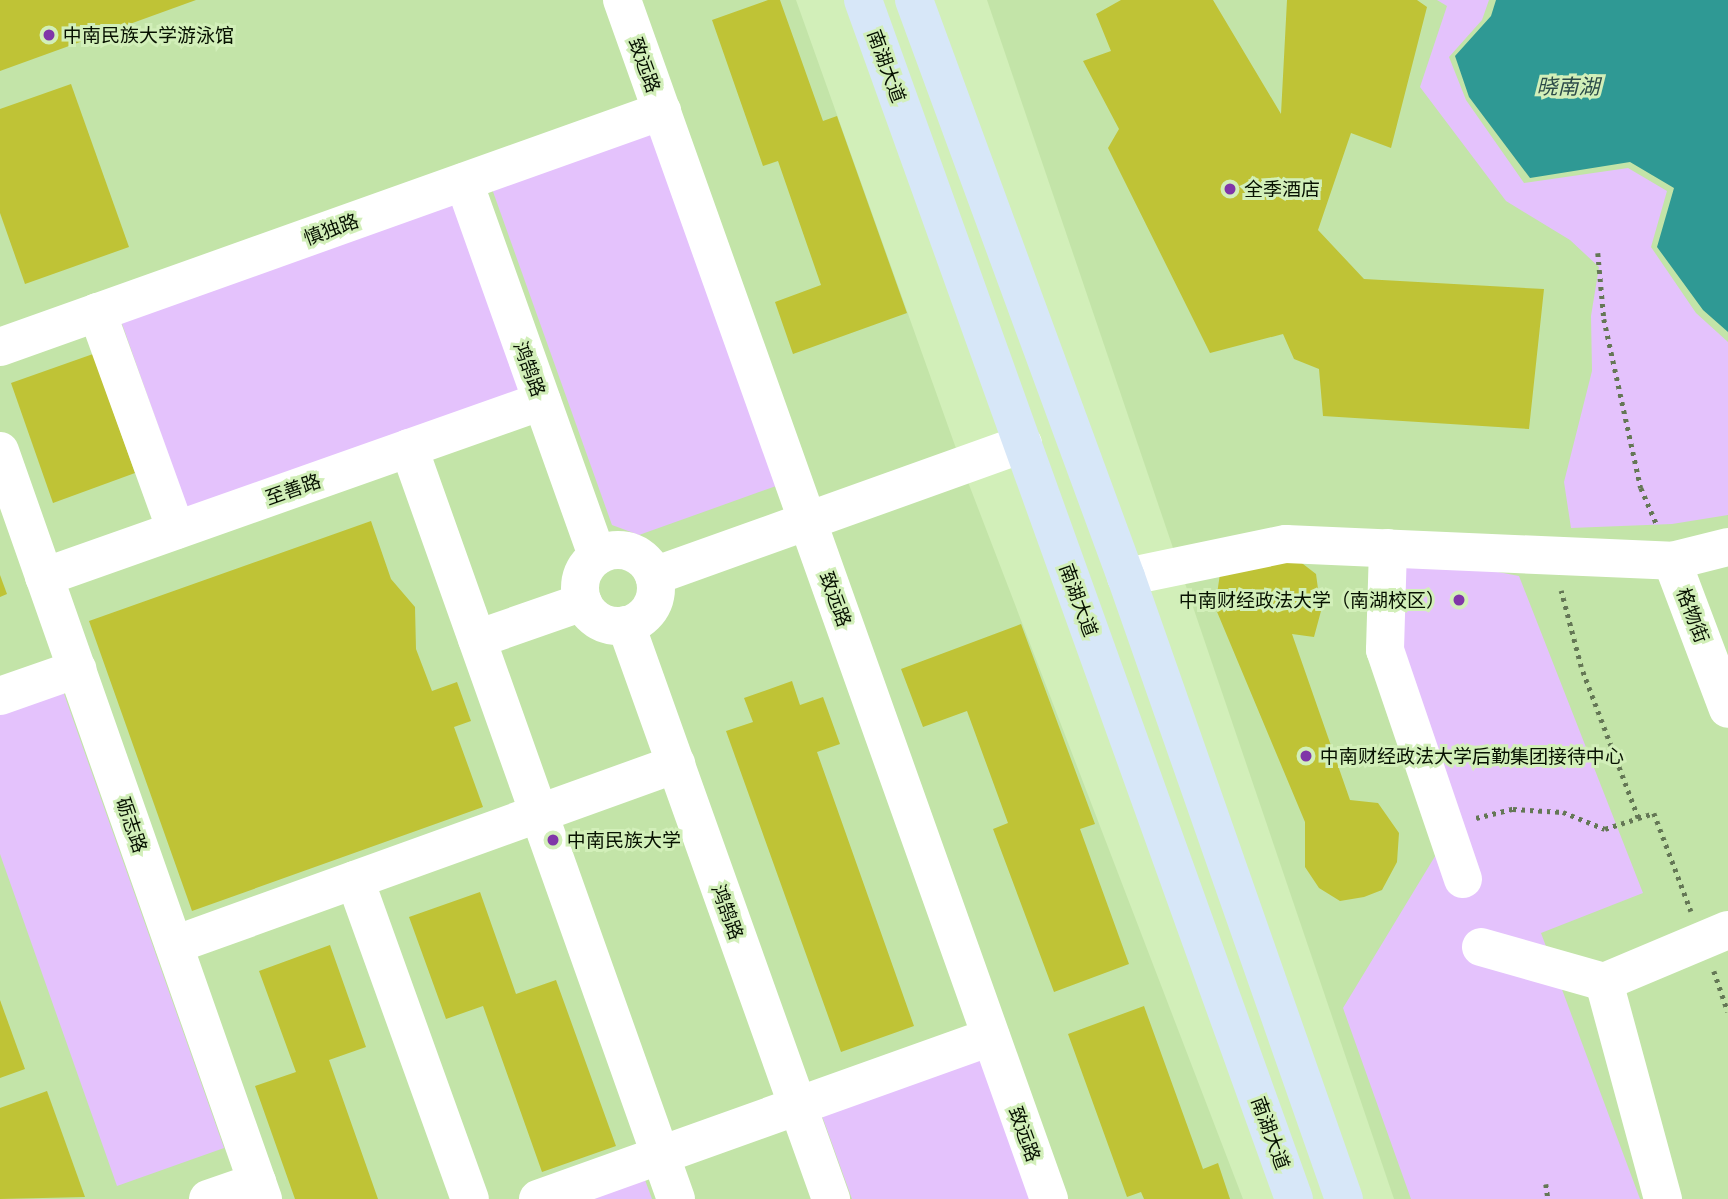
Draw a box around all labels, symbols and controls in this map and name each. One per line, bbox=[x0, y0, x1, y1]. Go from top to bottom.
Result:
place label: 中南民族大学游泳馆 bbox=[63, 24, 234, 46]
street label: 南湖大道 bbox=[863, 26, 911, 106]
marker: 中南民族大学游泳馆 bbox=[41, 27, 57, 43]
street label: 致远路 bbox=[625, 34, 665, 96]
water label: 晓南湖 bbox=[1537, 73, 1599, 99]
place label: 全季酒店 bbox=[1244, 178, 1320, 200]
marker: 全季酒店 bbox=[1222, 181, 1238, 197]
street label: 慎独路 bbox=[300, 209, 362, 249]
street label: 鸿鹄路 bbox=[510, 338, 550, 400]
street label: 至善路 bbox=[262, 469, 324, 509]
street label: 南湖大道 bbox=[1055, 560, 1103, 640]
street label: 致远路 bbox=[816, 568, 856, 630]
street label: 格物街 bbox=[1672, 584, 1714, 646]
place label: 中南财经政法大学（南湖校区） bbox=[1179, 589, 1445, 611]
marker: 中南财经政法大学（南湖校区） bbox=[1451, 592, 1467, 608]
place label: 中南财经政法大学后勤集团接待中心 bbox=[1320, 745, 1624, 767]
marker: 中南财经政法大学后勤集团接待中心 bbox=[1298, 748, 1314, 764]
street label: 砺志路 bbox=[112, 794, 152, 856]
place label: 中南民族大学 bbox=[567, 829, 681, 851]
marker: 中南民族大学 bbox=[545, 832, 561, 848]
street label: 鸿鹄路 bbox=[708, 881, 748, 943]
street label: 南湖大道 bbox=[1247, 1093, 1295, 1173]
street label: 致远路 bbox=[1005, 1103, 1045, 1165]

